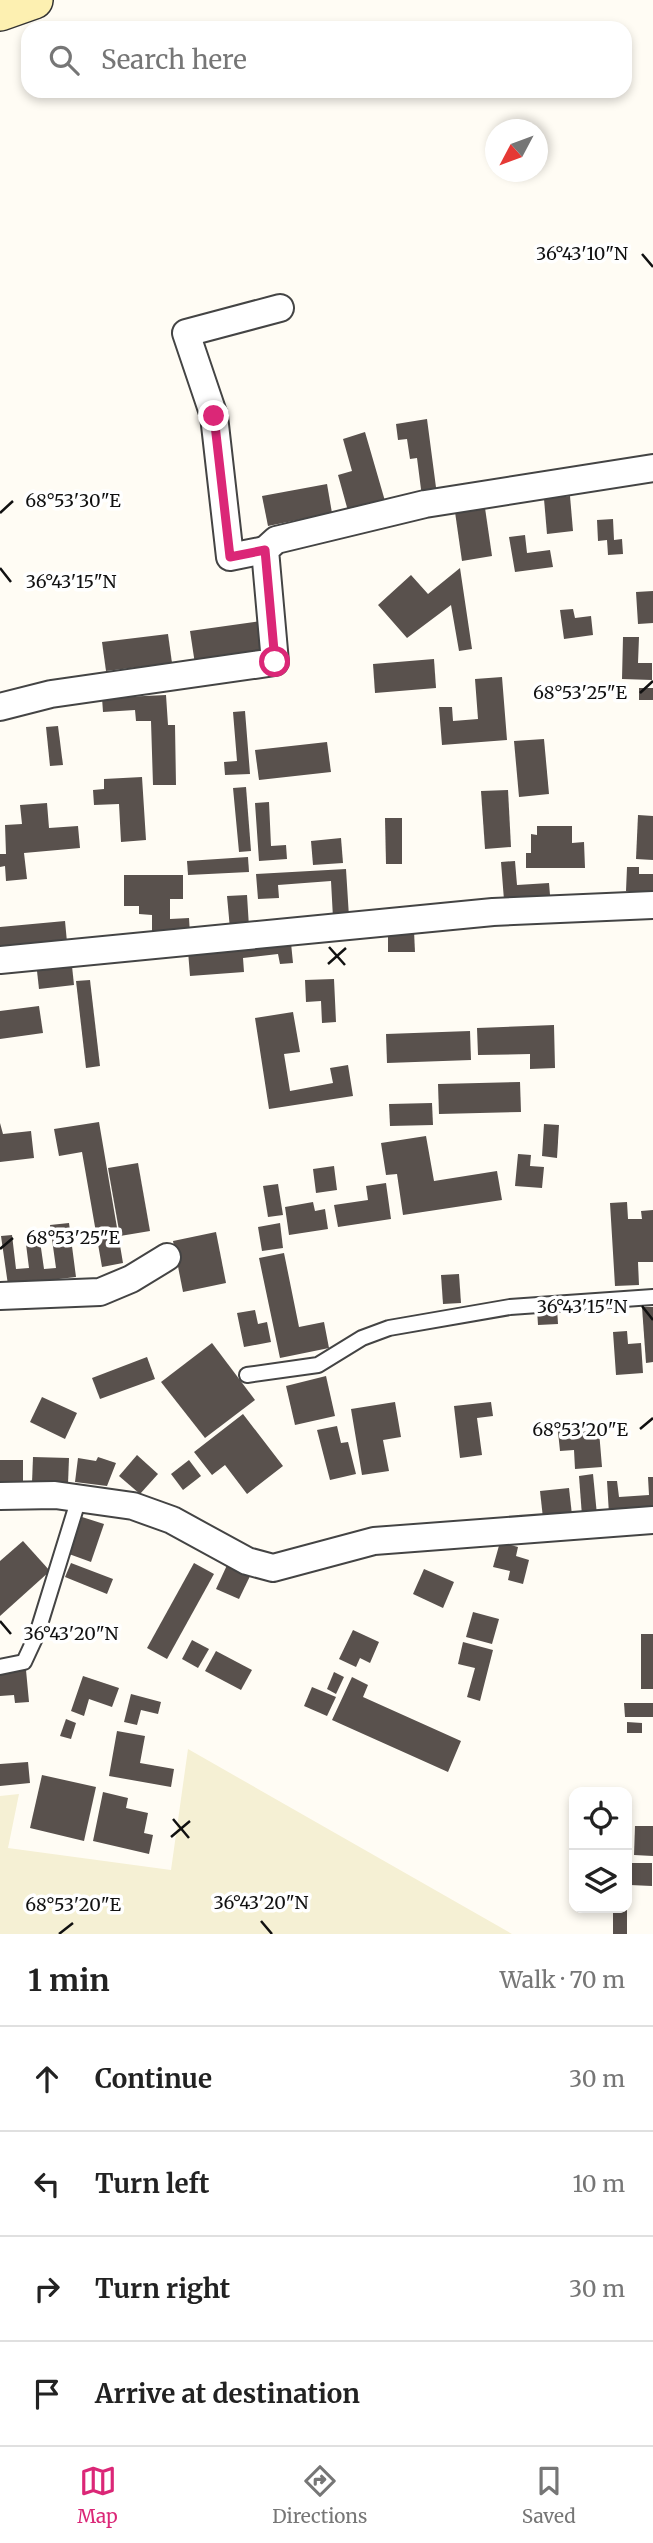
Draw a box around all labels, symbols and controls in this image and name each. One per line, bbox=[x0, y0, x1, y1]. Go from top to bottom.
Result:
search box bbox=[21, 21, 632, 98]
icon: search bbox=[45, 41, 83, 79]
text: Search here bbox=[101, 43, 247, 76]
north arrow bbox=[485, 119, 548, 182]
text: 36°43'10"N bbox=[536, 242, 628, 265]
route end bbox=[198, 400, 229, 431]
text: 68°53'30"E bbox=[25, 489, 121, 512]
text: 36°43'15"N bbox=[26, 570, 116, 593]
route start bbox=[259, 646, 290, 677]
text: 68°53'25"E bbox=[533, 681, 628, 704]
text: 68°53'25"E bbox=[26, 1226, 121, 1249]
text: 36°43'15"N bbox=[537, 1295, 627, 1318]
text: 68°53'20"E bbox=[532, 1418, 628, 1441]
text: 36°43'20"N bbox=[23, 1622, 119, 1645]
map controls bbox=[569, 1787, 632, 1913]
button: locate bbox=[569, 1787, 632, 1850]
button: layers bbox=[569, 1850, 632, 1913]
text: 36°43'20"N bbox=[213, 1891, 309, 1914]
text: 68°53'20"E bbox=[25, 1893, 121, 1916]
text: 1 min bbox=[28, 1961, 110, 1999]
text: Walk · 70 m bbox=[500, 1965, 625, 1994]
icon: ahead bbox=[28, 2060, 66, 2098]
text: Continue bbox=[95, 2062, 212, 2095]
text: 30 m bbox=[569, 2064, 625, 2093]
icon: left bbox=[28, 2165, 66, 2203]
text: Turn left bbox=[95, 2167, 209, 2200]
text: 10 m bbox=[572, 2169, 625, 2198]
icon: right bbox=[28, 2270, 66, 2308]
text: Turn right bbox=[95, 2272, 230, 2305]
text: 30 m bbox=[569, 2274, 625, 2303]
icon: arrive bbox=[28, 2375, 66, 2413]
text: Arrive at destination bbox=[95, 2377, 360, 2410]
tab: Map bbox=[77, 2462, 118, 2528]
tab: Directions bbox=[272, 2462, 367, 2528]
tab: Saved bbox=[522, 2462, 576, 2528]

